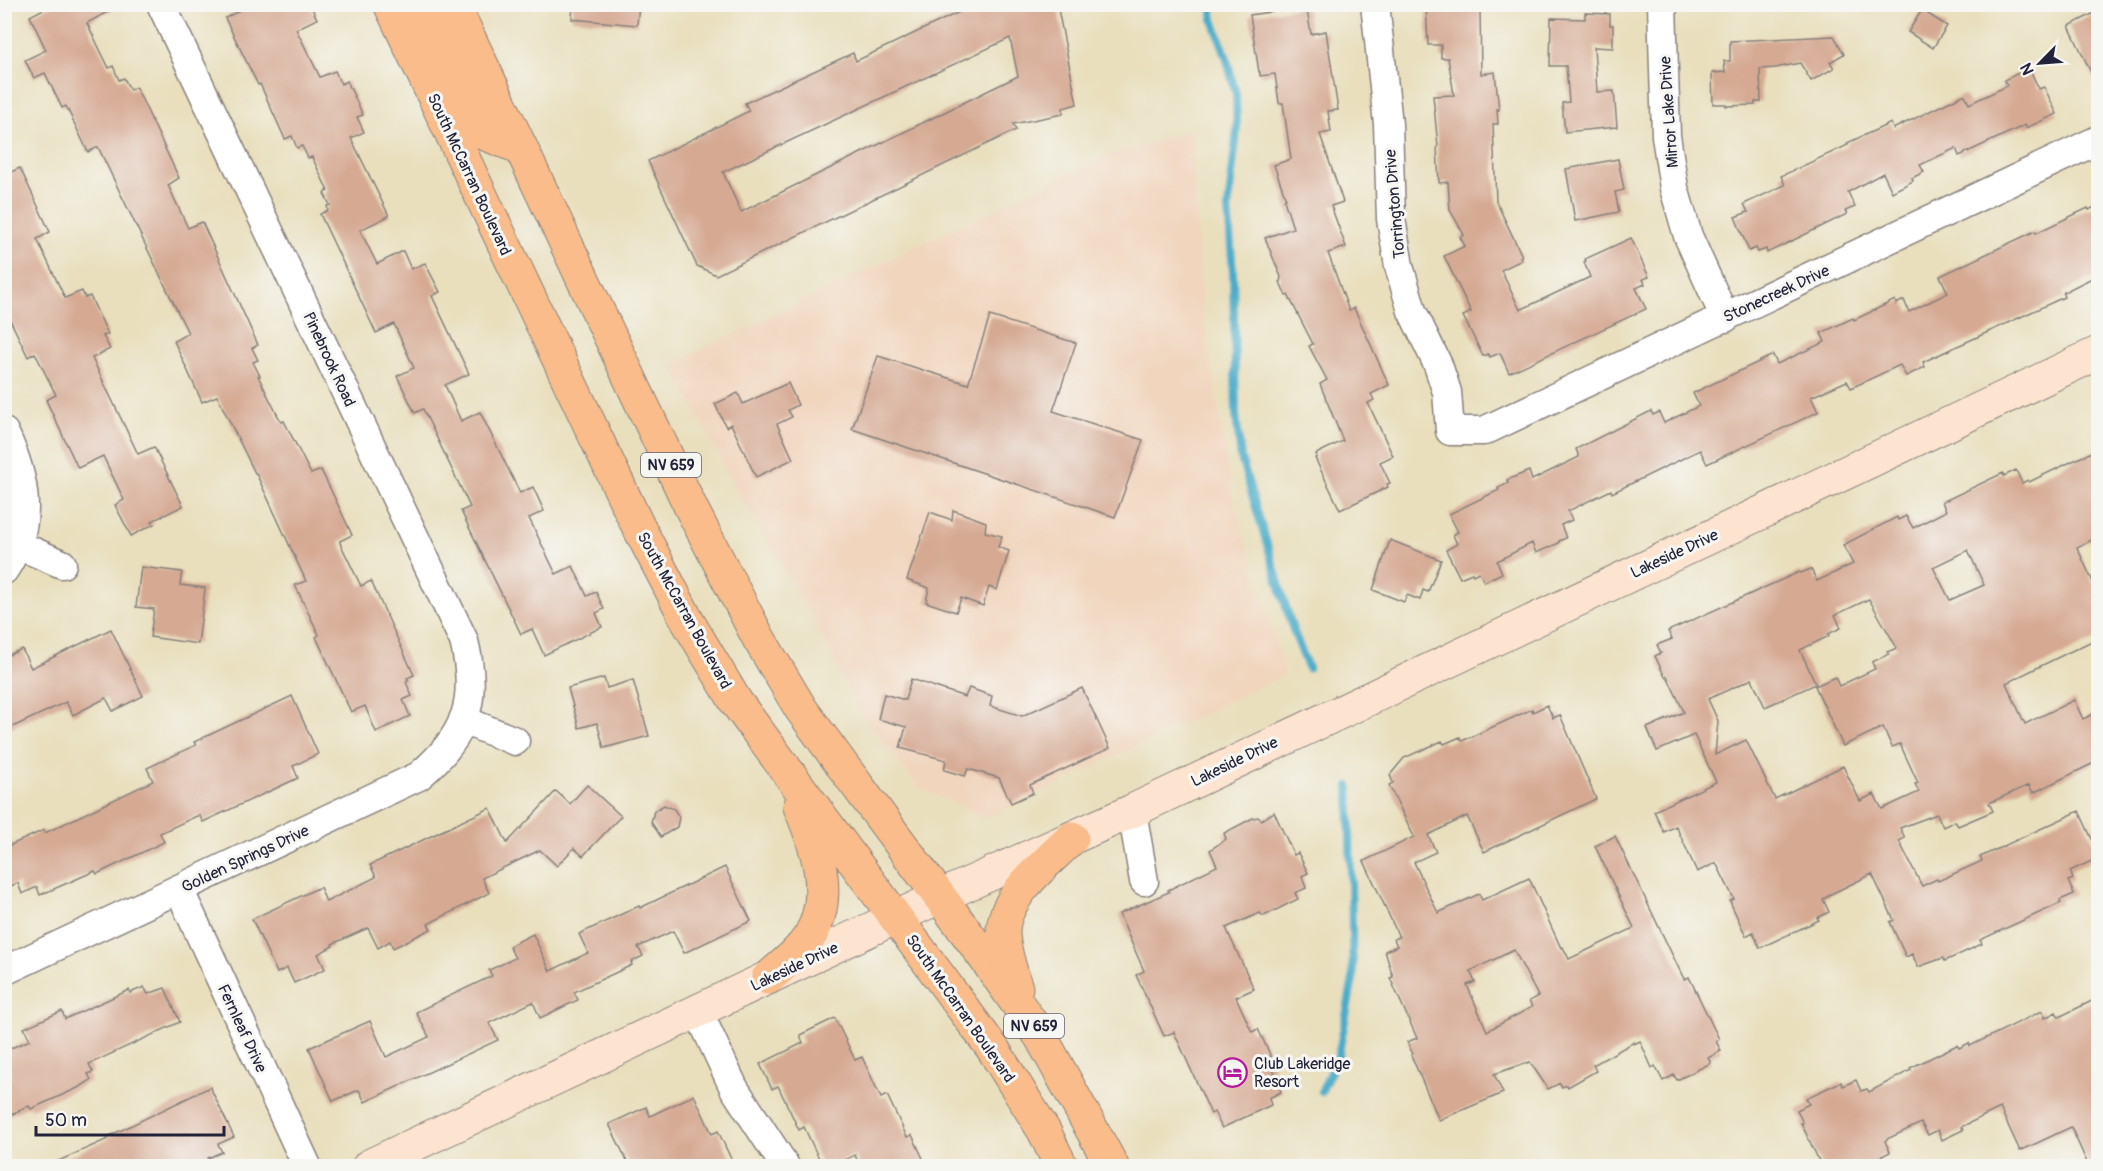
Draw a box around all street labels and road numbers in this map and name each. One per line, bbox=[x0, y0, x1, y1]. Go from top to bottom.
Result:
street label: Mirror Lake Drive bbox=[1655, 55, 1683, 168]
street label: South McCarran Boulevard bbox=[423, 90, 515, 259]
street label: Torrington Drive bbox=[1380, 148, 1410, 259]
street label: Stonecreek Drive bbox=[1720, 261, 1833, 327]
street label: Pinebrook Road bbox=[298, 309, 360, 410]
road number: NV 659 bbox=[641, 453, 701, 477]
street label: Lakeside Drive bbox=[1627, 525, 1722, 583]
street label: South McCarran Boulevard bbox=[633, 528, 736, 693]
street label: Lakeside Drive bbox=[1188, 732, 1281, 792]
street label: Golden Springs Drive bbox=[179, 821, 312, 897]
street label: South McCarran Boulevard bbox=[901, 931, 1019, 1087]
street label: Lakeside Drive bbox=[747, 938, 842, 996]
street label: Fernleaf Drive bbox=[213, 981, 271, 1076]
road number: NV 659 bbox=[1004, 1014, 1064, 1038]

